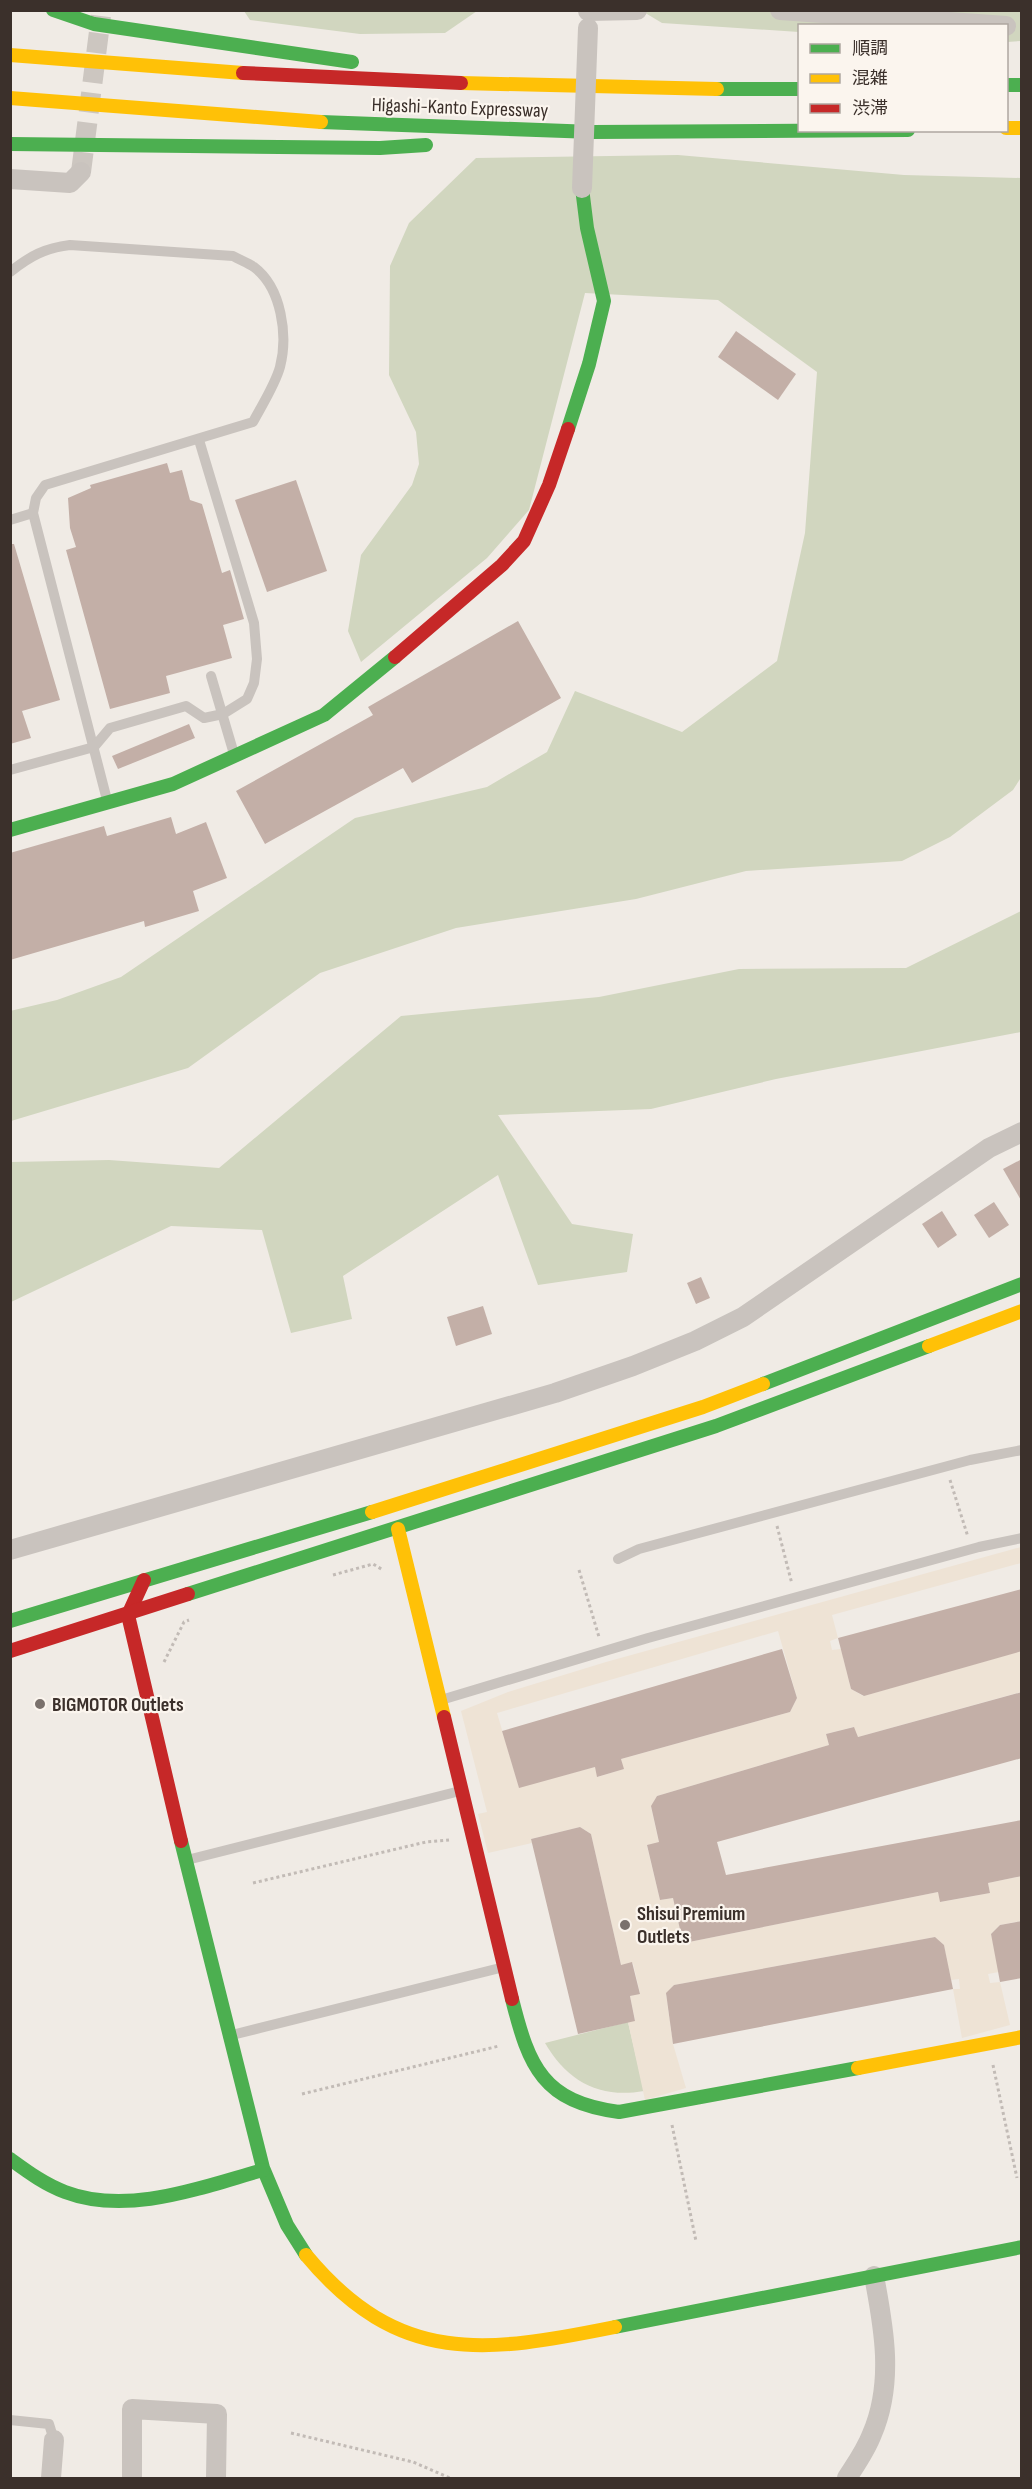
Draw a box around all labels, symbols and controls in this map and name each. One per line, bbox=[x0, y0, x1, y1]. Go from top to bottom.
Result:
legend bbox=[798, 24, 1008, 132]
text: 順調 bbox=[852, 38, 888, 59]
text: 混雑 bbox=[852, 68, 888, 89]
street label: Higashi-Kanto Expressway bbox=[371, 93, 549, 123]
text: 渋滞 bbox=[852, 98, 888, 119]
place label: BIGMOTOR Outlets bbox=[52, 1693, 184, 1717]
marker: BIGMOTOR Outlets bbox=[33, 1697, 47, 1711]
place label: Shisui Premium Outlets bbox=[637, 1902, 745, 1949]
marker: Shisui Premium Outlets bbox=[618, 1918, 632, 1932]

